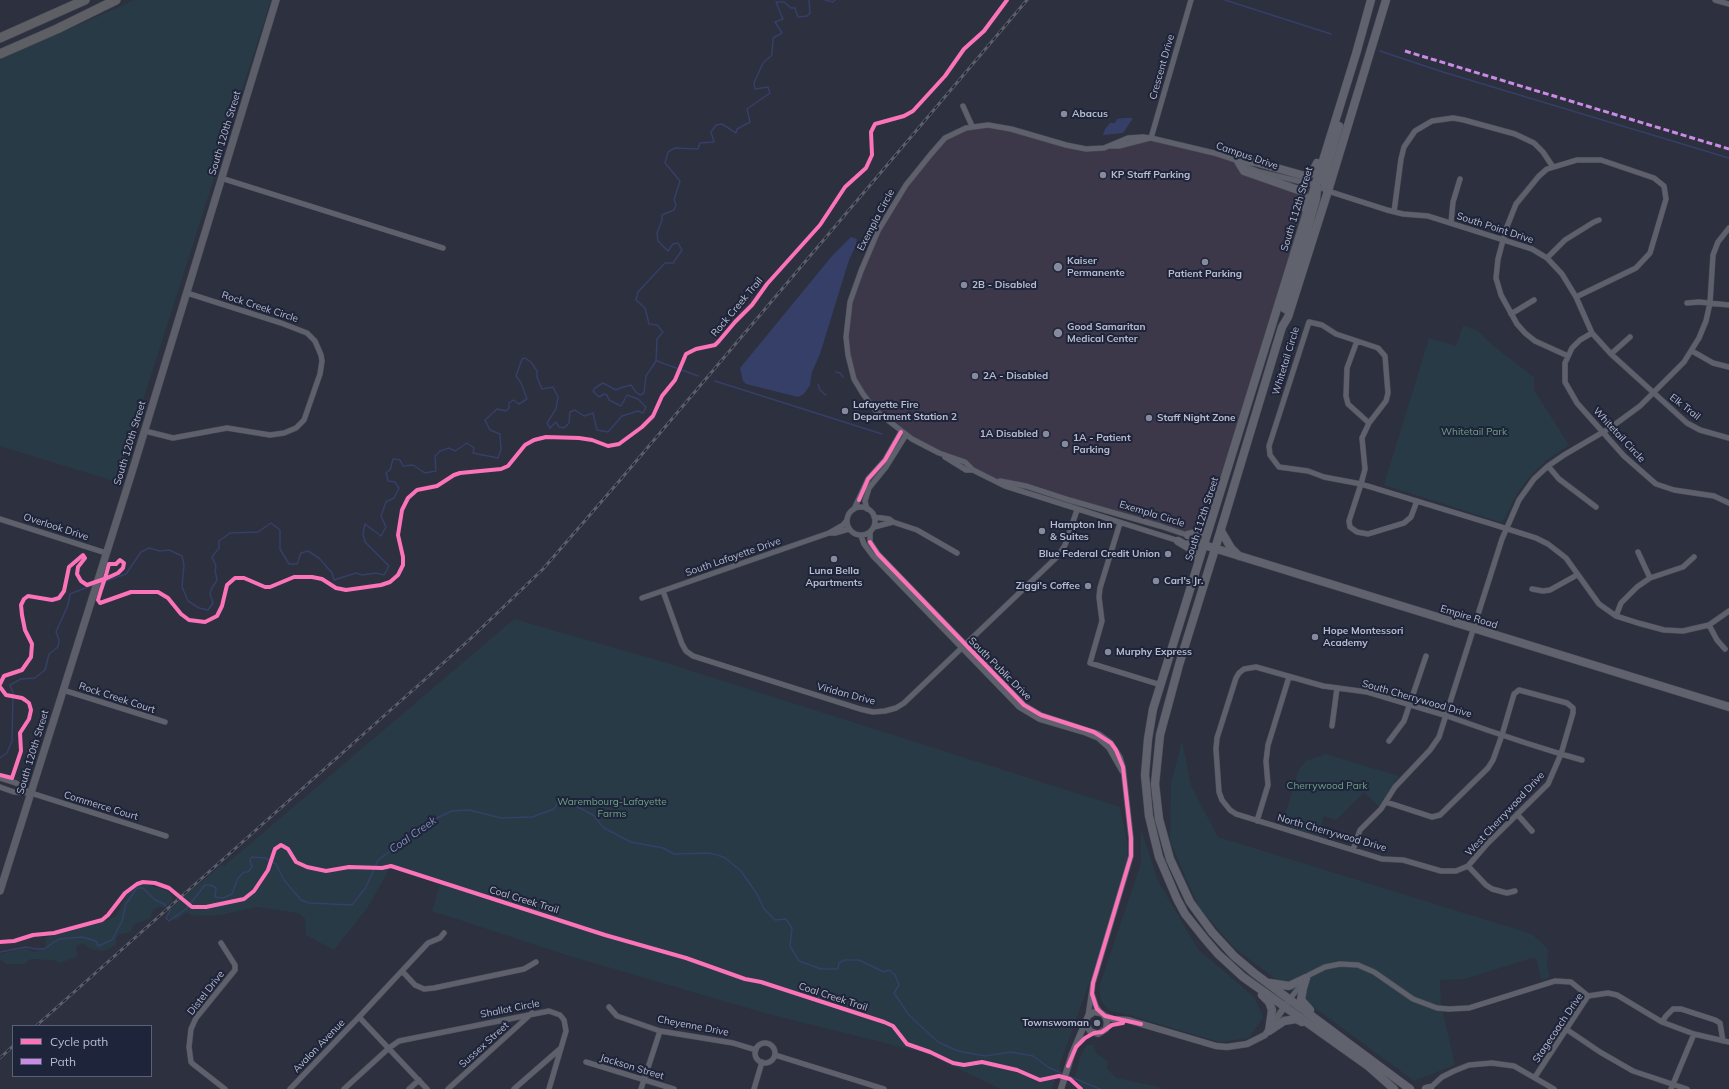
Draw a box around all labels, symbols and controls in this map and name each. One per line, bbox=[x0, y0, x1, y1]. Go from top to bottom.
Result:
street label: Crescent Drive bbox=[1147, 33, 1177, 101]
street label: South 120th Street bbox=[206, 90, 244, 176]
place label: Abacus bbox=[1072, 108, 1108, 120]
marker: Abacus bbox=[1059, 109, 1069, 119]
street label: Campus Drive bbox=[1214, 140, 1280, 172]
street label: South 112th Street bbox=[1278, 166, 1316, 252]
place label: KP Staff Parking bbox=[1111, 169, 1190, 181]
marker: KP Staff Parking bbox=[1098, 170, 1108, 180]
street label: Exempla Circle bbox=[855, 187, 897, 253]
street label: South Point Drive bbox=[1455, 210, 1535, 246]
place label: Kaiser Permanente bbox=[1067, 255, 1125, 278]
marker: Patient Parking bbox=[1200, 257, 1210, 267]
marker: Kaiser Permanente bbox=[1052, 261, 1064, 273]
place label: Patient Parking bbox=[1168, 268, 1242, 280]
street label: Rock Creek Trail bbox=[709, 275, 765, 339]
place label: 2B - Disabled bbox=[972, 279, 1037, 291]
marker: 2B - Disabled bbox=[959, 280, 969, 290]
street label: Rock Creek Circle bbox=[220, 289, 300, 325]
place label: Good Samaritan Medical Center bbox=[1067, 321, 1146, 344]
street label: Whitetail Circle bbox=[1270, 325, 1302, 397]
marker: Good Samaritan Medical Center bbox=[1052, 327, 1064, 339]
place label: 2A - Disabled bbox=[983, 370, 1048, 382]
marker: 2A - Disabled bbox=[970, 371, 980, 381]
street label: Elk Trail bbox=[1667, 391, 1703, 423]
place label: Lafayette Fire Department Station 2 bbox=[853, 399, 957, 422]
street label: South 120th Street bbox=[111, 400, 149, 486]
street label: Whitetail Circle bbox=[1591, 405, 1647, 465]
marker: Lafayette Fire Department Station 2 bbox=[840, 406, 850, 416]
place label: Staff Night Zone bbox=[1157, 412, 1236, 424]
marker: Staff Night Zone bbox=[1144, 413, 1154, 423]
park label: Whitetail Park bbox=[1441, 426, 1507, 438]
place label: 1A Disabled bbox=[980, 428, 1038, 440]
marker: 1A Disabled bbox=[1041, 429, 1051, 439]
place label: 1A - Patient Parking bbox=[1073, 432, 1131, 456]
marker: 1A - Patient Parking bbox=[1060, 439, 1070, 449]
street label: South 112th Street bbox=[1183, 476, 1221, 562]
street label: Exempla Circle bbox=[1118, 498, 1186, 530]
street label: Overlook Drive bbox=[22, 511, 90, 543]
place label: Hampton Inn & Suites bbox=[1050, 519, 1112, 542]
marker: Hampton Inn & Suites bbox=[1037, 526, 1047, 536]
street label: South Lafayette Drive bbox=[684, 535, 782, 579]
place label: Blue Federal Credit Union bbox=[1039, 548, 1160, 560]
marker: Blue Federal Credit Union bbox=[1163, 549, 1173, 559]
marker: Luna Bella Apartments bbox=[829, 554, 839, 564]
place label: Luna Bella Apartments bbox=[805, 565, 863, 588]
place label: Carl's Jr. bbox=[1164, 575, 1203, 587]
marker: Carl's Jr. bbox=[1151, 576, 1161, 586]
place label: Ziggi's Coffee bbox=[1016, 580, 1080, 592]
marker: Ziggi's Coffee bbox=[1083, 581, 1093, 591]
street label: Empire Road bbox=[1439, 603, 1499, 631]
place label: Hope Montessori Academy bbox=[1323, 625, 1403, 648]
marker: Hope Montessori Academy bbox=[1310, 632, 1320, 642]
street label: South Public Drive bbox=[966, 635, 1034, 703]
place label: Murphy Express bbox=[1116, 646, 1192, 658]
marker: Murphy Express bbox=[1103, 647, 1113, 657]
street label: South Cherrywood Drive bbox=[1361, 678, 1473, 720]
street label: Rock Creek Court bbox=[77, 680, 157, 716]
street label: Viridan Drive bbox=[815, 680, 877, 708]
street label: South 120th Street bbox=[14, 709, 52, 795]
street label: West Cherrywood Drive bbox=[1463, 769, 1547, 859]
park label: Cherrywood Park bbox=[1287, 780, 1367, 792]
street label: Commerce Court bbox=[62, 789, 140, 823]
park label: Warembourg-Lafayette Farms bbox=[557, 796, 667, 820]
street label: North Cherrywood Drive bbox=[1276, 812, 1388, 854]
water label: Coal Creek bbox=[387, 814, 439, 856]
street label: Coal Creek Trail bbox=[488, 884, 560, 916]
street label: Distel Drive bbox=[185, 969, 227, 1017]
street label: Coal Creek Trail bbox=[797, 980, 869, 1014]
street label: Stagecoach Drive bbox=[1530, 991, 1586, 1065]
street label: Shallot Circle bbox=[479, 997, 541, 1021]
street label: Cheyenne Drive bbox=[656, 1013, 730, 1039]
street label: Avalon Avenue bbox=[290, 1017, 348, 1075]
place label: Townswoman bbox=[1022, 1017, 1089, 1029]
marker: Townswoman bbox=[1092, 1018, 1102, 1028]
street label: Sussex Street bbox=[457, 1019, 511, 1071]
legend bbox=[12, 1025, 152, 1077]
text: Cycle path bbox=[50, 1034, 108, 1049]
street label: Jackson Street bbox=[599, 1052, 665, 1082]
text: Path bbox=[50, 1054, 76, 1069]

